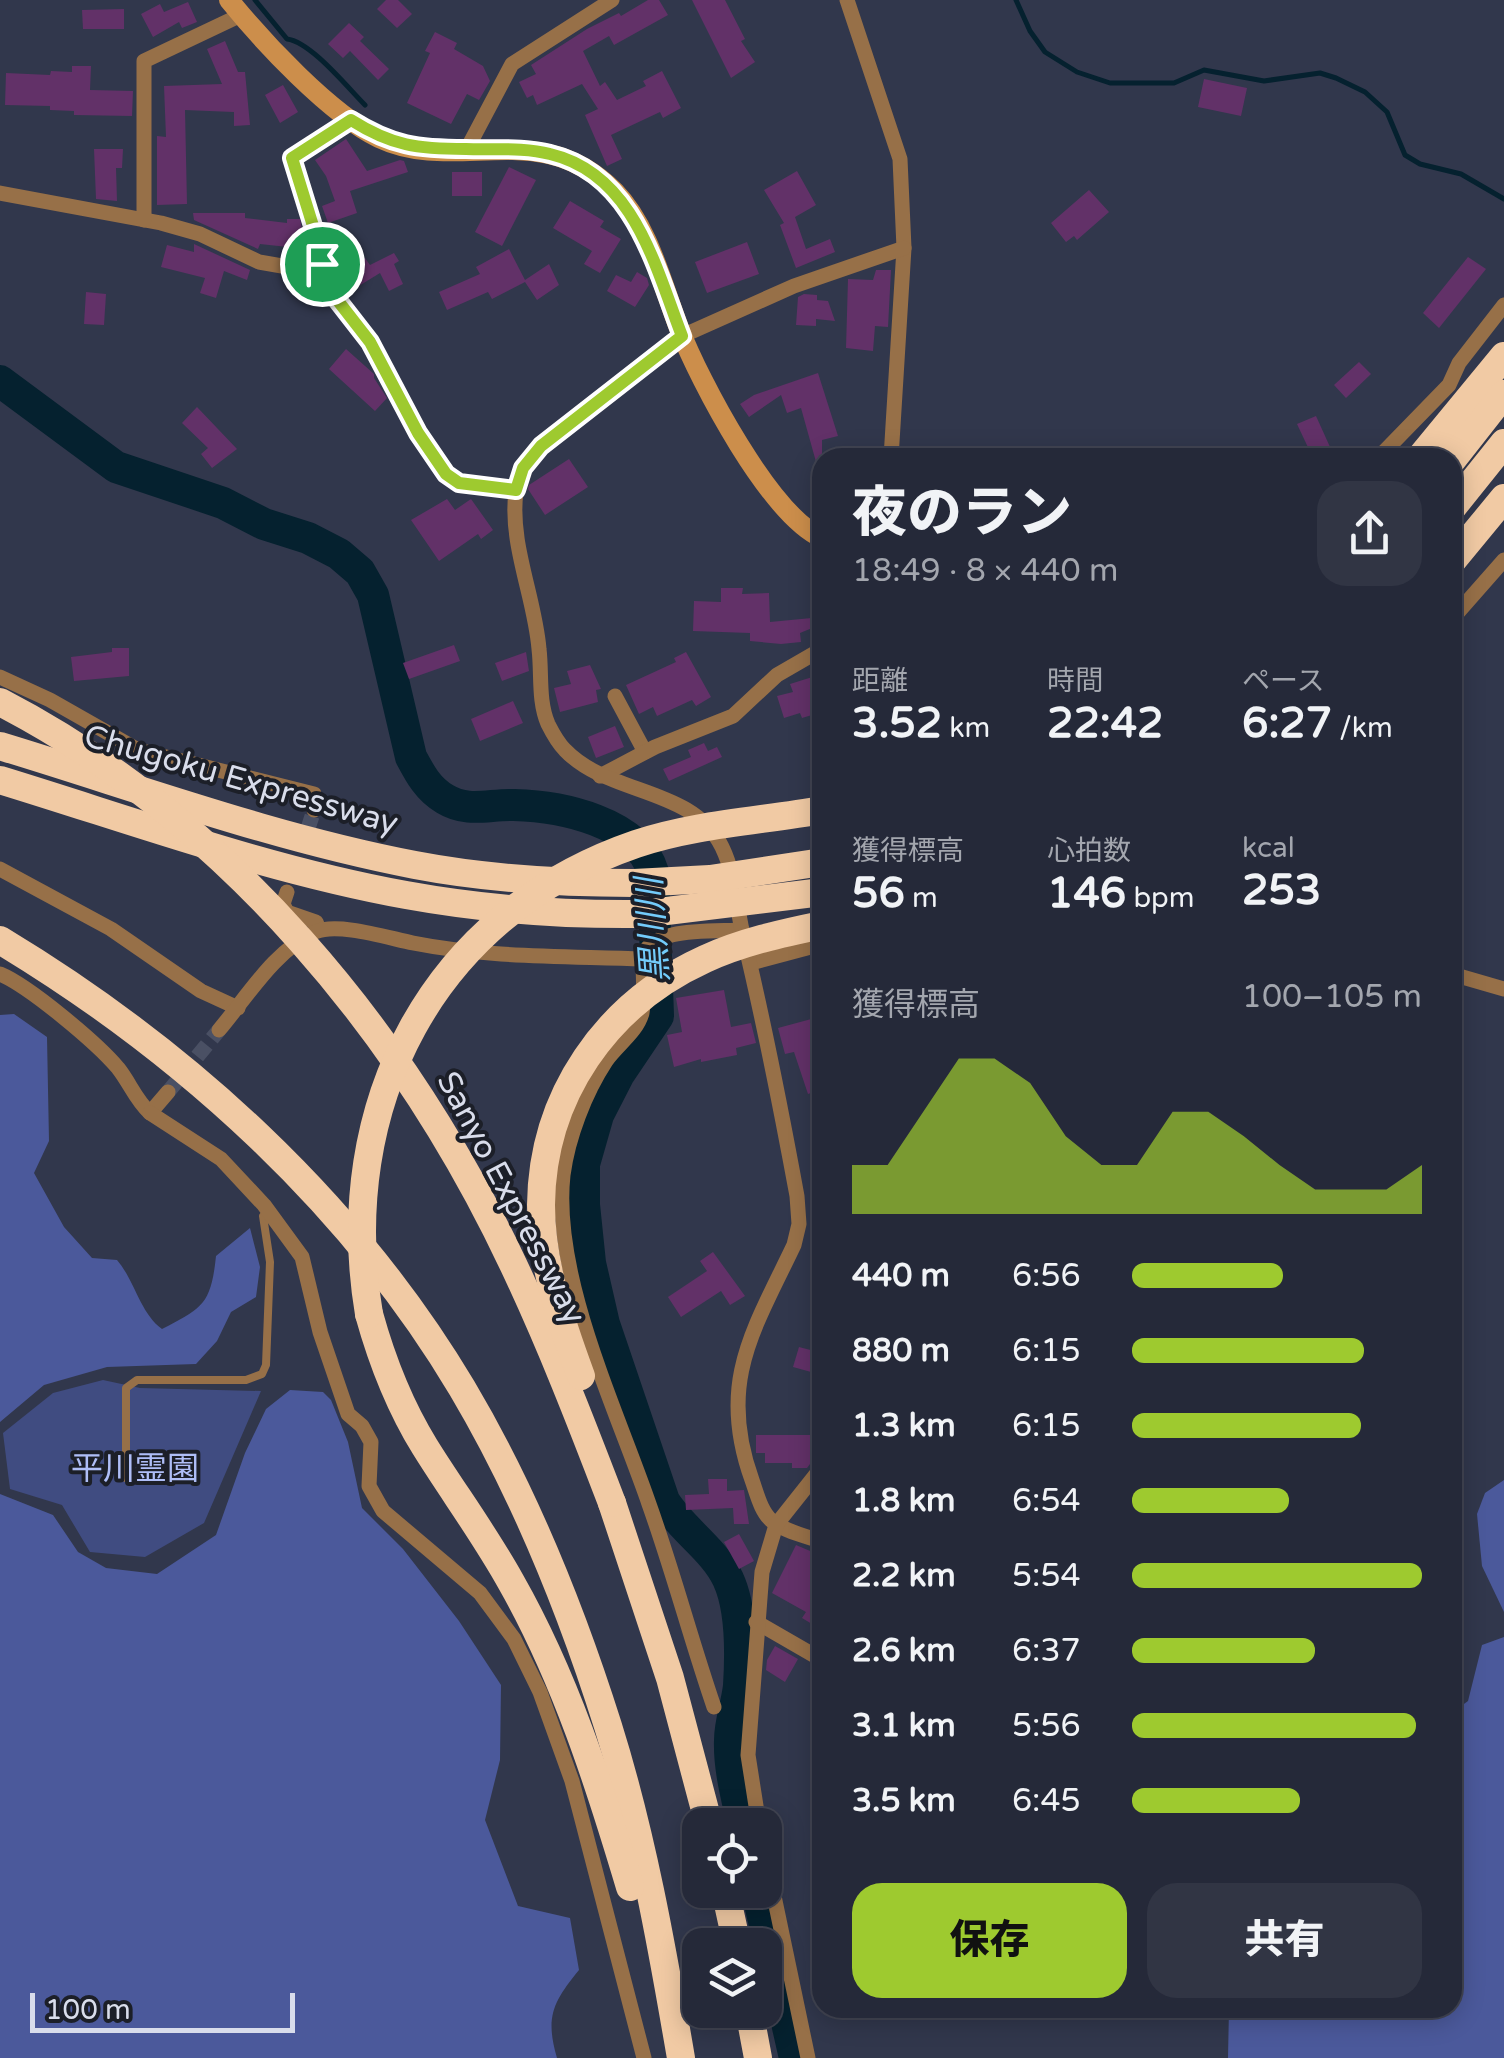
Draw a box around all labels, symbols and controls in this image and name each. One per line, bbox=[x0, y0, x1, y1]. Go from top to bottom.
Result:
pin bbox=[280, 222, 365, 307]
icon: arrive bbox=[295, 237, 350, 292]
text: 夜のラン bbox=[852, 481, 1072, 547]
button: share bbox=[1317, 481, 1422, 586]
text: 18:49 · 8 × 440 m bbox=[852, 552, 1118, 590]
text: 距離 bbox=[852, 664, 908, 698]
text: 時間 bbox=[1047, 664, 1103, 698]
text: ペース bbox=[1242, 664, 1325, 698]
text: 3.52 bbox=[852, 698, 942, 749]
text: 22:42 bbox=[1047, 698, 1163, 749]
text: 6:27 bbox=[1242, 698, 1332, 749]
text: km bbox=[942, 711, 990, 745]
text: /km bbox=[1332, 711, 1393, 745]
street label: Chugoku Expressway bbox=[80, 717, 402, 843]
text: kcal bbox=[1242, 831, 1295, 865]
text: 獲得標高 bbox=[852, 834, 964, 868]
text: 心拍数 bbox=[1047, 834, 1131, 868]
text: 253 bbox=[1242, 865, 1321, 916]
text: 56 bbox=[852, 868, 905, 919]
text: 146 bbox=[1047, 868, 1126, 919]
water label: 黒川川 bbox=[628, 872, 678, 984]
text: m bbox=[905, 881, 938, 915]
text: bpm bbox=[1126, 881, 1194, 915]
text: 100–105 m bbox=[1242, 978, 1422, 1016]
text: 獲得標高 bbox=[852, 986, 980, 1024]
street label: Sanyo Expressway bbox=[428, 1065, 594, 1331]
text: 440 m bbox=[852, 1257, 950, 1295]
text: 6:56 bbox=[1012, 1257, 1081, 1295]
text: 880 m bbox=[852, 1332, 950, 1370]
text: 6:15 bbox=[1012, 1332, 1081, 1370]
text: 1.3 km bbox=[852, 1407, 956, 1445]
text: 6:15 bbox=[1012, 1407, 1081, 1445]
park label: 平川霊園 bbox=[71, 1450, 199, 1488]
text: 1.8 km bbox=[852, 1482, 956, 1520]
text: 6:54 bbox=[1012, 1482, 1081, 1520]
text: 2.2 km bbox=[852, 1557, 956, 1595]
text: 5:54 bbox=[1012, 1557, 1081, 1595]
text: 2.6 km bbox=[852, 1632, 956, 1670]
text: 6:37 bbox=[1012, 1632, 1081, 1670]
text: 3.1 km bbox=[852, 1707, 956, 1745]
text: 5:56 bbox=[1012, 1707, 1081, 1745]
text: 3.5 km bbox=[852, 1782, 956, 1820]
text: 6:45 bbox=[1012, 1782, 1081, 1820]
map controls bbox=[682, 1808, 782, 2028]
button: locate bbox=[682, 1808, 782, 1908]
button: 保存 bbox=[852, 1883, 1127, 1998]
button: 共有 bbox=[1147, 1883, 1422, 1998]
button: layers bbox=[682, 1928, 782, 2028]
scale bar bbox=[30, 1988, 295, 2032]
text: 100 m bbox=[45, 1993, 131, 2027]

